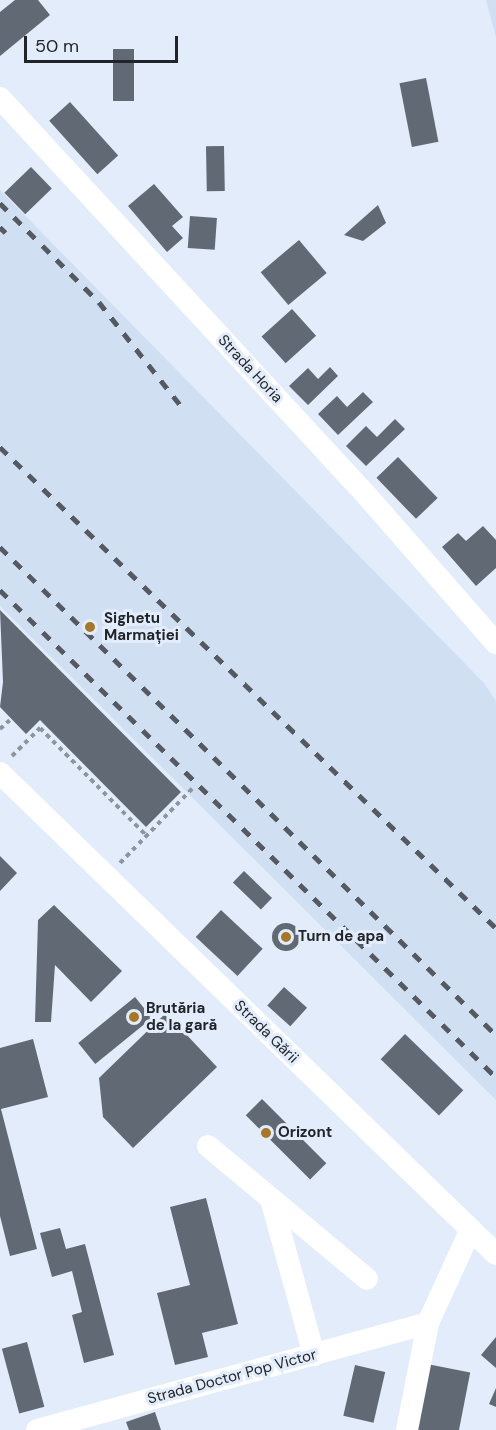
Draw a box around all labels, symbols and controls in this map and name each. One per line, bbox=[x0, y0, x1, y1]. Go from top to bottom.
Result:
scale bar bbox=[27, 24, 182, 62]
text: 50 m bbox=[35, 34, 79, 58]
street label: Strada Horia bbox=[214, 331, 286, 407]
place label: Sighetu Marmației bbox=[104, 609, 179, 644]
marker: Sighetu Marmației bbox=[81, 618, 99, 636]
place label: Turn de apa bbox=[298, 928, 384, 946]
marker: Turn de apa bbox=[279, 930, 293, 944]
street label: Strada Gării bbox=[230, 997, 302, 1067]
place label: Brutăria de la gară bbox=[146, 999, 217, 1034]
marker: Brutăria de la gară bbox=[127, 1010, 141, 1024]
place label: Orizont bbox=[278, 1124, 332, 1142]
marker: Orizont bbox=[259, 1126, 273, 1140]
street label: Strada Doctor Pop Victor bbox=[146, 1346, 318, 1408]

